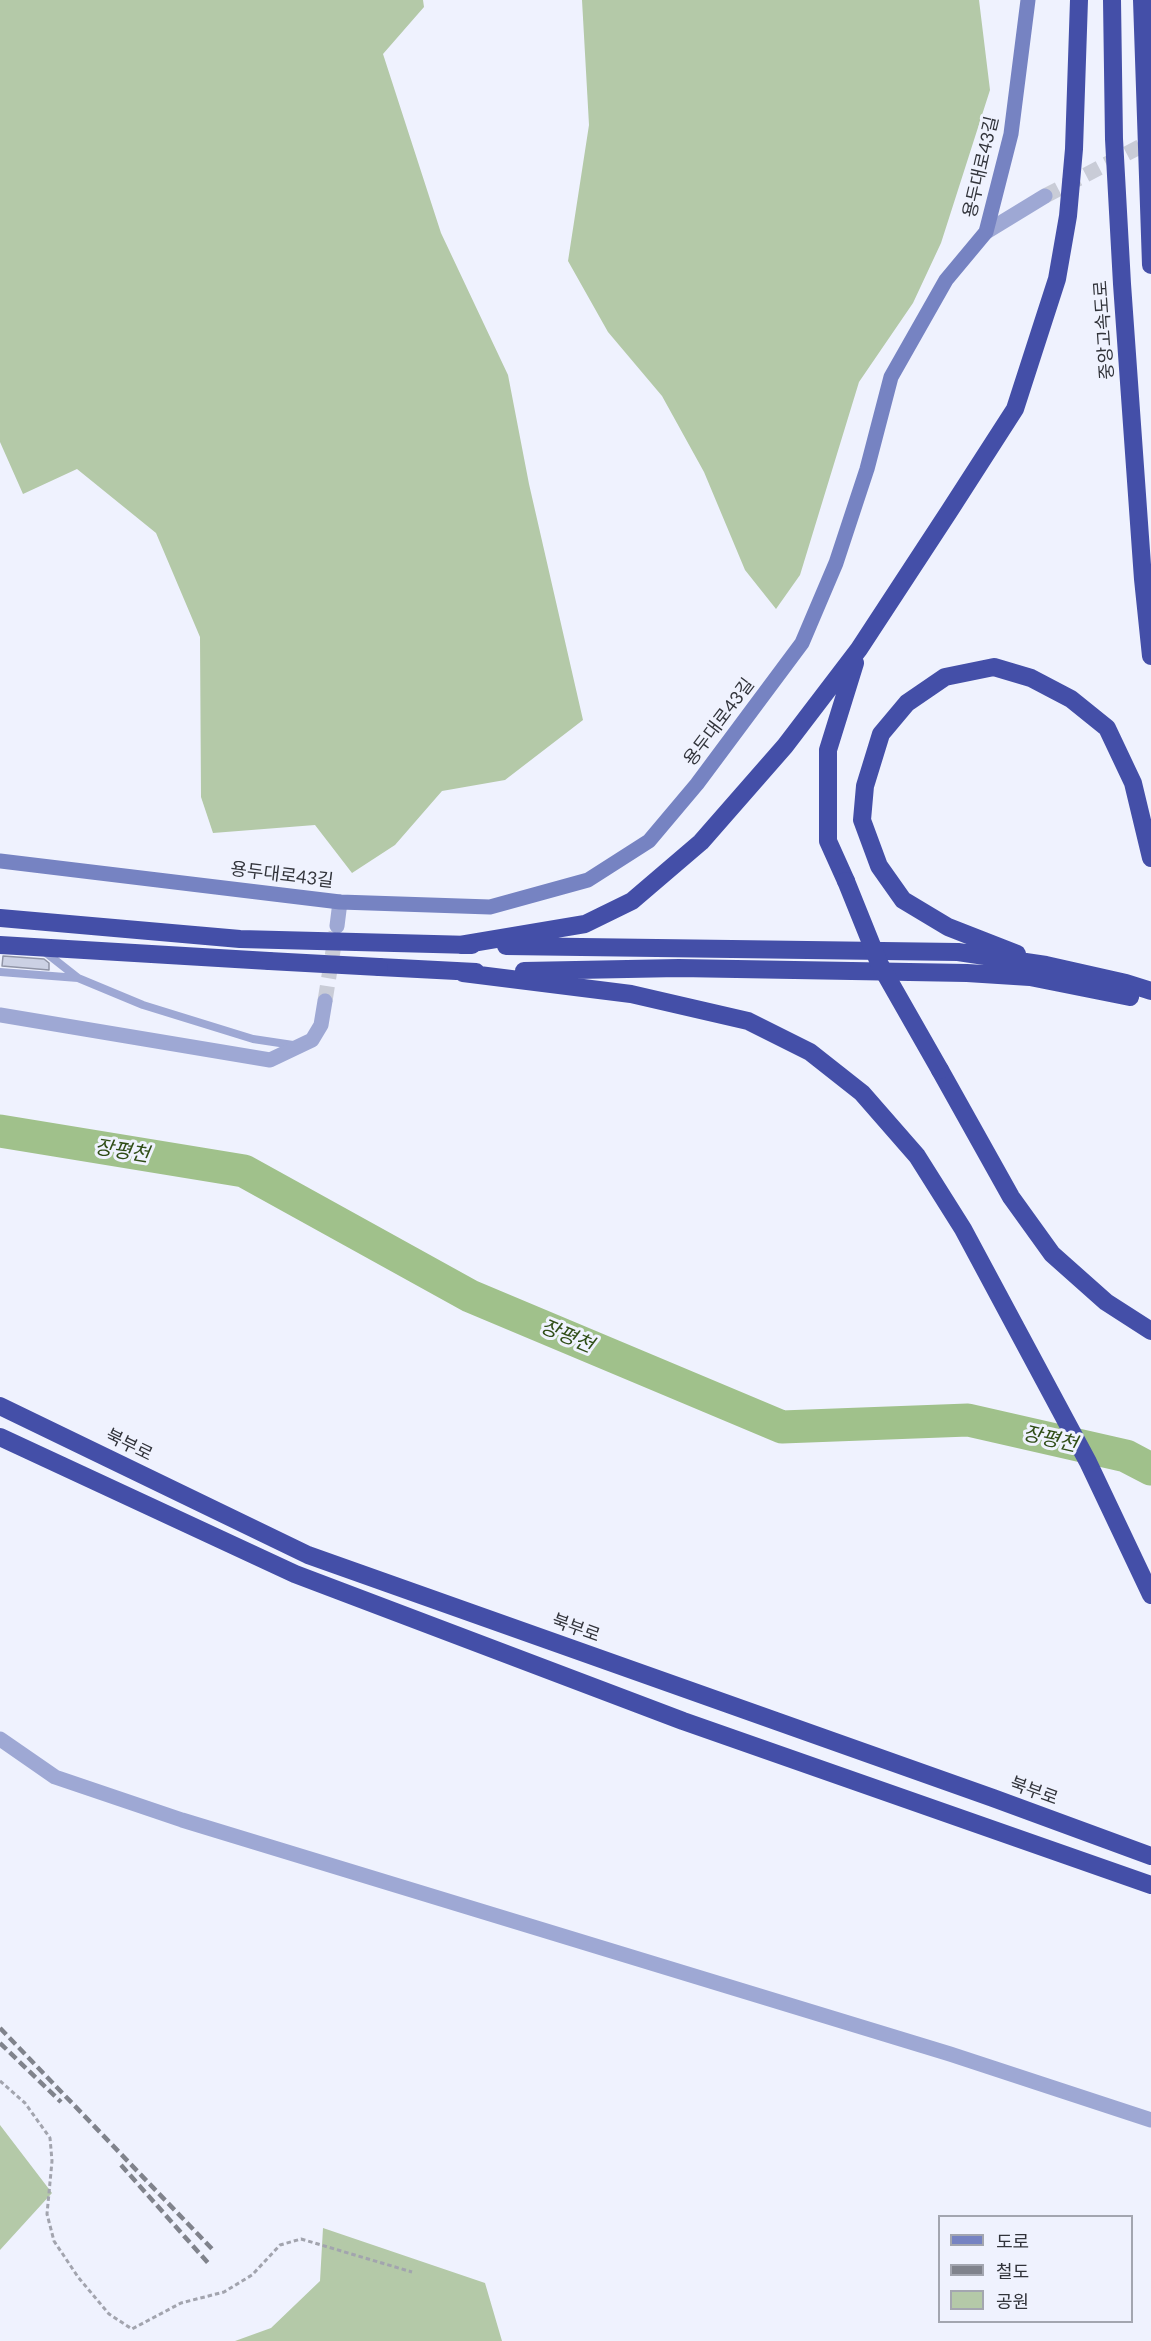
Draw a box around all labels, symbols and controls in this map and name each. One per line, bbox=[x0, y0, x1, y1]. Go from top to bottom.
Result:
street label: 용두대로43길 bbox=[959, 114, 1003, 220]
street label: 중앙고속도로 bbox=[1090, 280, 1118, 380]
street label: 용두대로43길 bbox=[679, 674, 759, 770]
street label: 용두대로43길 bbox=[229, 858, 335, 892]
water label: 장평천 bbox=[93, 1135, 151, 1167]
water label: 장평천 bbox=[537, 1314, 597, 1358]
water label: 장평천 bbox=[1020, 1421, 1080, 1457]
street label: 북부로 bbox=[102, 1424, 156, 1466]
street label: 북부로 bbox=[549, 1609, 603, 1647]
street label: 북부로 bbox=[1007, 1772, 1061, 1810]
legend bbox=[938, 2215, 1133, 2323]
text: 도로 bbox=[996, 2230, 1029, 2252]
text: 철도 bbox=[996, 2260, 1029, 2282]
text: 공원 bbox=[996, 2290, 1029, 2312]

